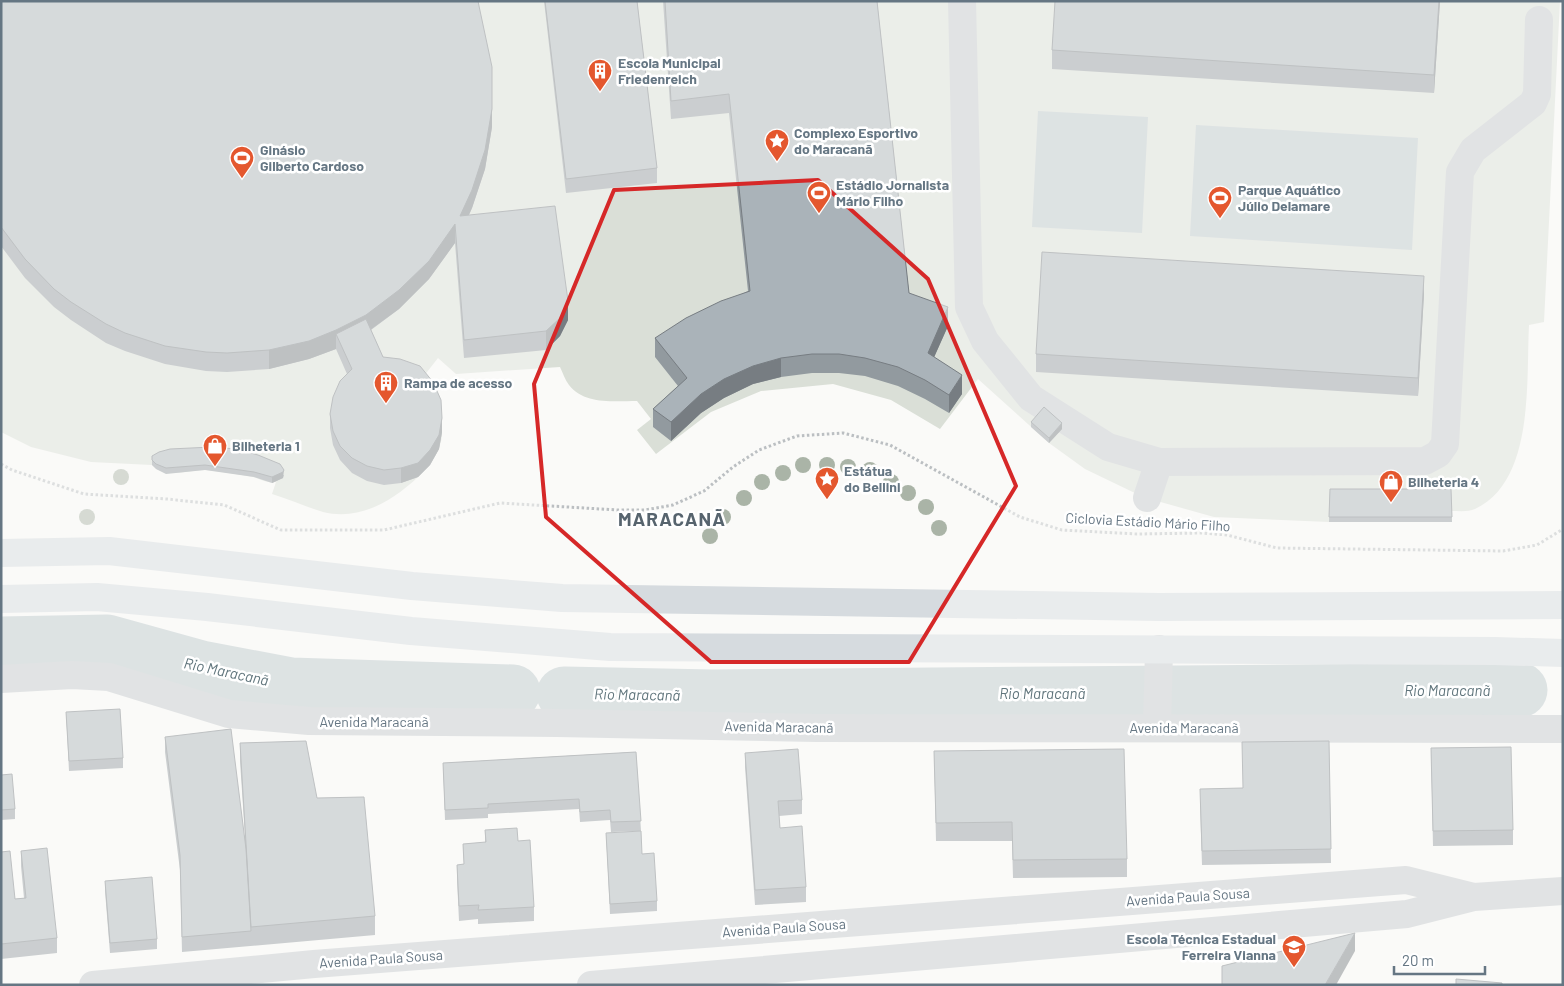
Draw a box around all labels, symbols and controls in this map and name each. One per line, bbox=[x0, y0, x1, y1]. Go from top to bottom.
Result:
place label: Escola Municipal Friedenreich bbox=[618, 54, 721, 87]
building icon: Escola Municipal Friedenreich bbox=[587, 58, 613, 92]
place label: Complexo Esportivo do Maracanã bbox=[794, 124, 918, 157]
place icon: Complexo Esportivo do Maracanã bbox=[764, 128, 790, 162]
place label: Ginásio Gilberto Cardoso bbox=[260, 141, 364, 174]
sports icon: Ginásio Gilberto Cardoso bbox=[229, 145, 255, 179]
place label: Estádio Jornalista Mário Filho bbox=[836, 176, 949, 209]
sports icon: Estádio Jornalista Mário Filho bbox=[806, 180, 832, 214]
place label: Parque Aquático Júlio Delamare bbox=[1238, 181, 1341, 214]
sports icon: Parque Aquático Júlio Delamare bbox=[1207, 185, 1233, 219]
building icon: Rampa de acesso bbox=[373, 370, 399, 404]
place label: Rampa de acesso bbox=[404, 374, 513, 391]
shop icon: Bilheteria 1 bbox=[202, 433, 228, 467]
place label: Bilheteria 1 bbox=[232, 437, 300, 454]
place label: Estátua do Bellini bbox=[844, 462, 900, 495]
place icon: Estátua do Bellini bbox=[814, 466, 840, 500]
shop icon: Bilheteria 4 bbox=[1378, 469, 1404, 503]
place label: Bilheteria 4 bbox=[1408, 473, 1479, 490]
district label: MARACANÃ bbox=[618, 507, 726, 530]
street label: Ciclovia Estádio Mário Filho bbox=[1065, 509, 1231, 534]
water label: Rio Maracanã bbox=[182, 653, 271, 689]
water label: Rio Maracanã bbox=[1404, 681, 1490, 699]
water label: Rio Maracanã bbox=[594, 684, 681, 704]
water label: Rio Maracanã bbox=[999, 684, 1085, 702]
street label: Avenida Maracanã bbox=[319, 713, 429, 730]
street label: Avenida Maracanã bbox=[724, 717, 834, 736]
street label: Avenida Maracanã bbox=[1129, 719, 1239, 736]
street label: Avenida Paula Sousa bbox=[1126, 884, 1250, 909]
street label: Avenida Paula Sousa bbox=[722, 915, 846, 940]
place label: Escola Técnica Estadual Ferreira Vianna bbox=[1127, 930, 1276, 963]
school or university icon: Escola Técnica Estadual Ferreira Vianna bbox=[1281, 934, 1307, 968]
scale bar bbox=[1394, 944, 1485, 976]
street label: Avenida Paula Sousa bbox=[319, 946, 443, 971]
text: 20 m bbox=[1402, 951, 1434, 969]

